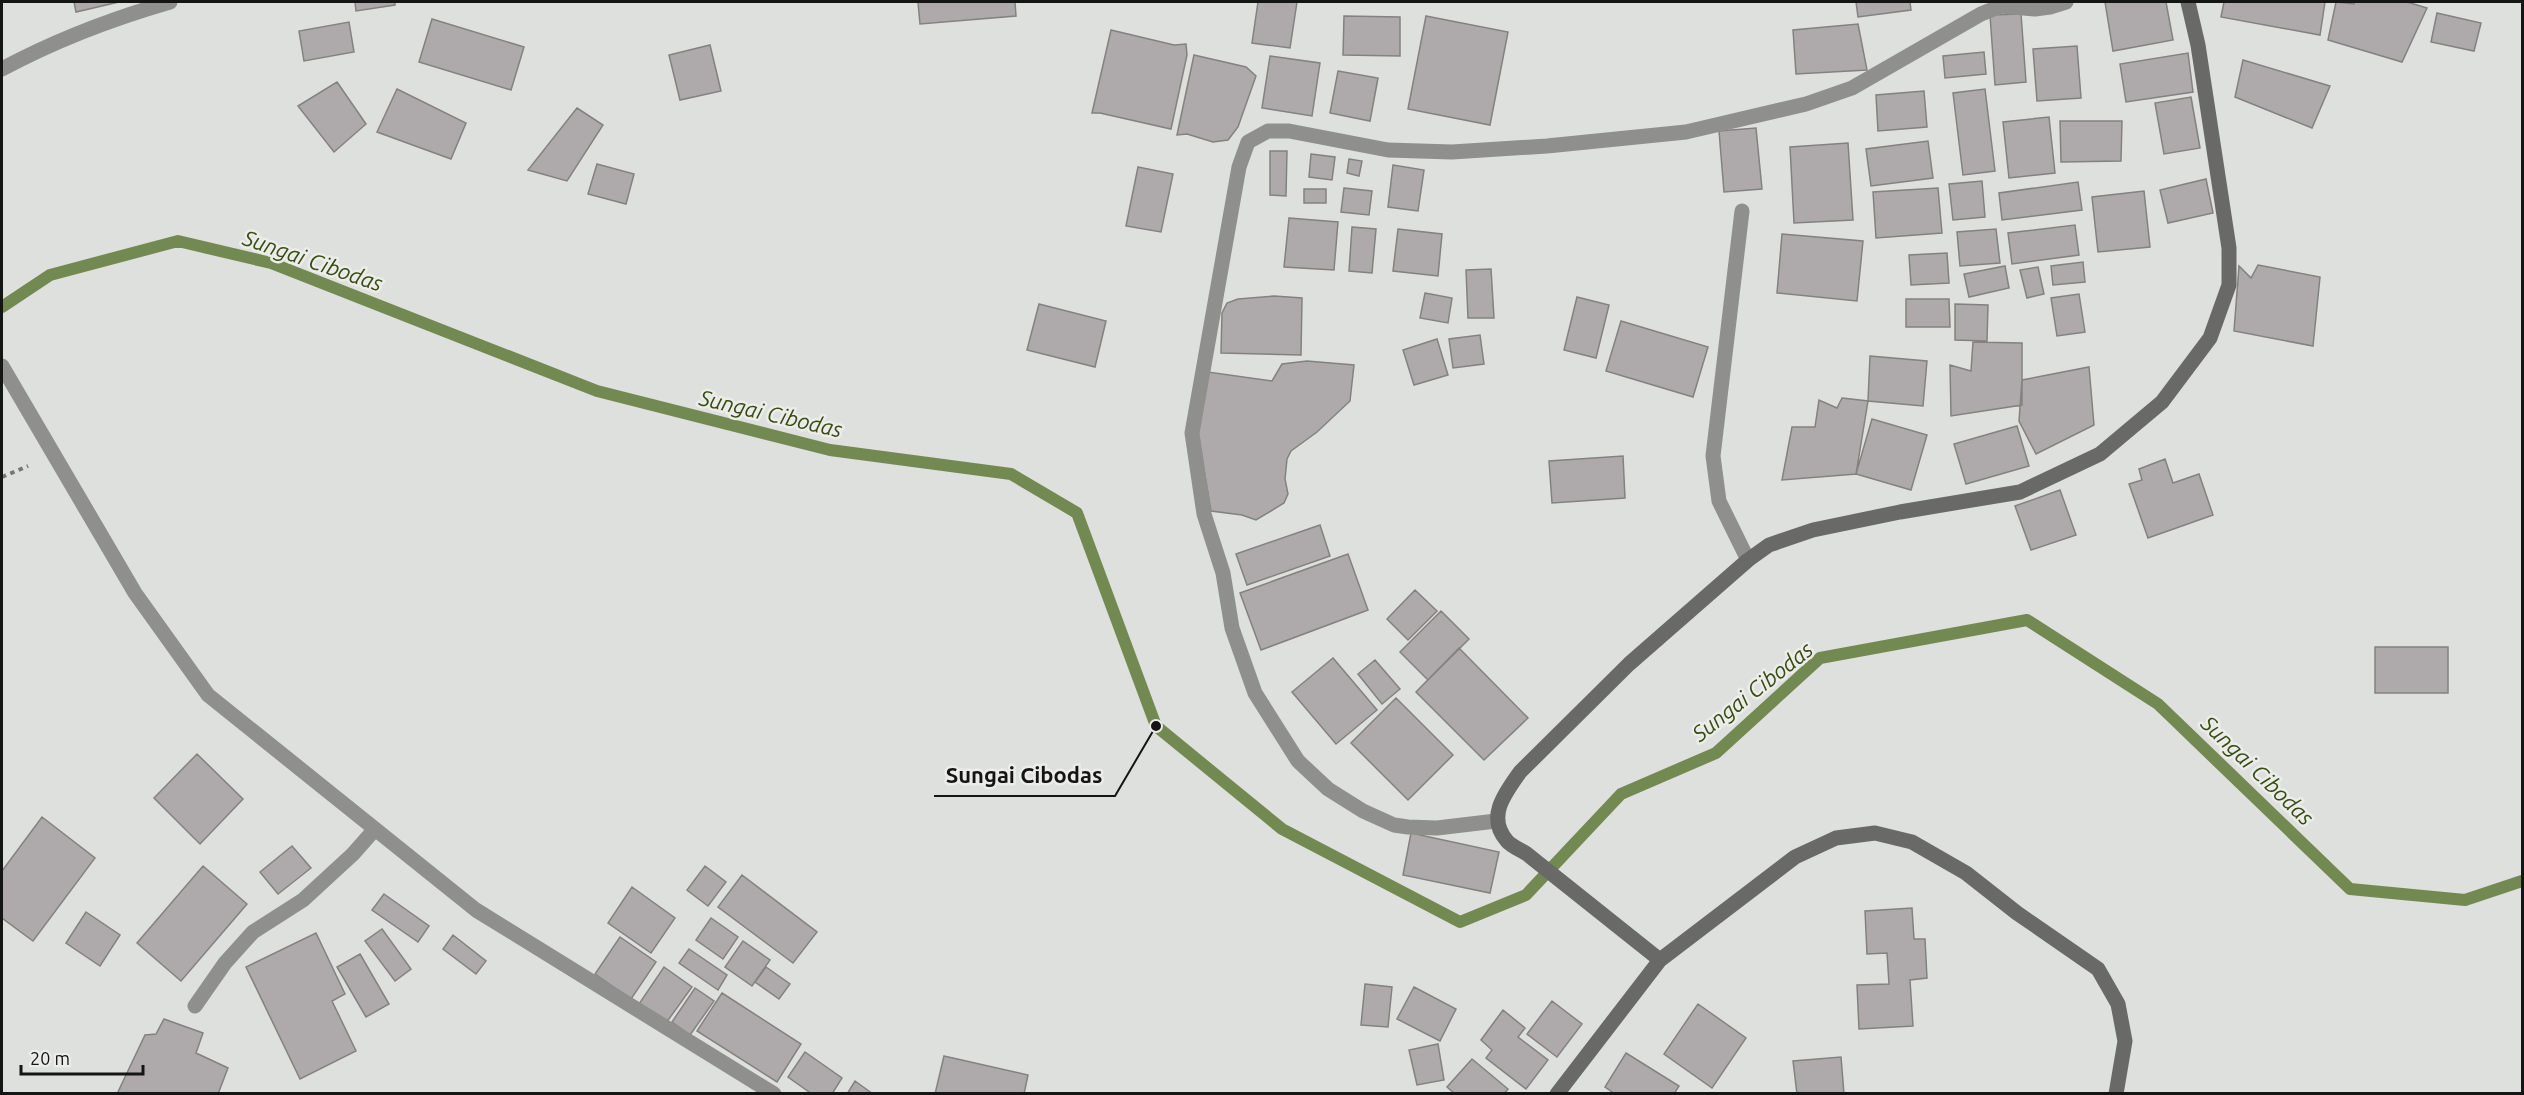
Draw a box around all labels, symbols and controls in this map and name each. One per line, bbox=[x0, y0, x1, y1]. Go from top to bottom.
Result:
water label: Sungai Cibodas bbox=[239, 224, 386, 296]
water label: Sungai Cibodas bbox=[696, 384, 845, 442]
water label: Sungai Cibodas bbox=[1686, 636, 1817, 746]
water label: Sungai Cibodas bbox=[2196, 710, 2319, 830]
callout: Sungai Cibodas bbox=[934, 756, 1115, 796]
text: Sungai Cibodas bbox=[946, 762, 1102, 787]
scale bar bbox=[21, 1038, 142, 1076]
text: 20 m bbox=[30, 1048, 70, 1068]

